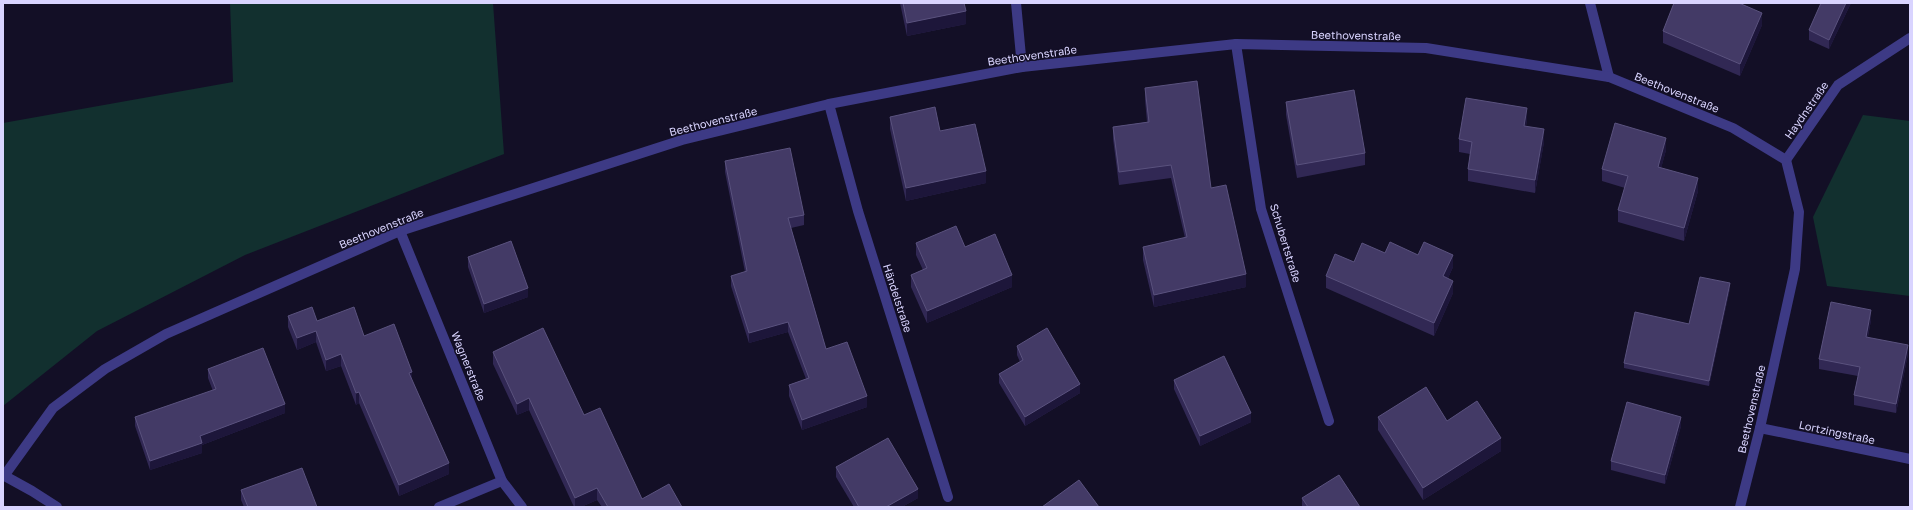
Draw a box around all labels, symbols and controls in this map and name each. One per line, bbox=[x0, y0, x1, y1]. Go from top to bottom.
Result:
street label: Beethovenstraße bbox=[1311, 28, 1401, 42]
street label: Beethovenstraße bbox=[986, 42, 1078, 68]
street label: Beethovenstraße bbox=[1633, 69, 1721, 115]
street label: Haydnstraße bbox=[1781, 79, 1831, 141]
street label: Beethovenstraße bbox=[668, 104, 758, 138]
street label: Schubertstraße bbox=[1268, 202, 1304, 284]
street label: Beethovenstraße bbox=[337, 205, 425, 251]
street label: Händelstraße bbox=[881, 262, 915, 334]
street label: Wagnerstraße bbox=[449, 329, 489, 403]
street label: Beethovenstraße bbox=[1735, 364, 1767, 454]
street label: Lortzingstraße bbox=[1798, 418, 1876, 446]

